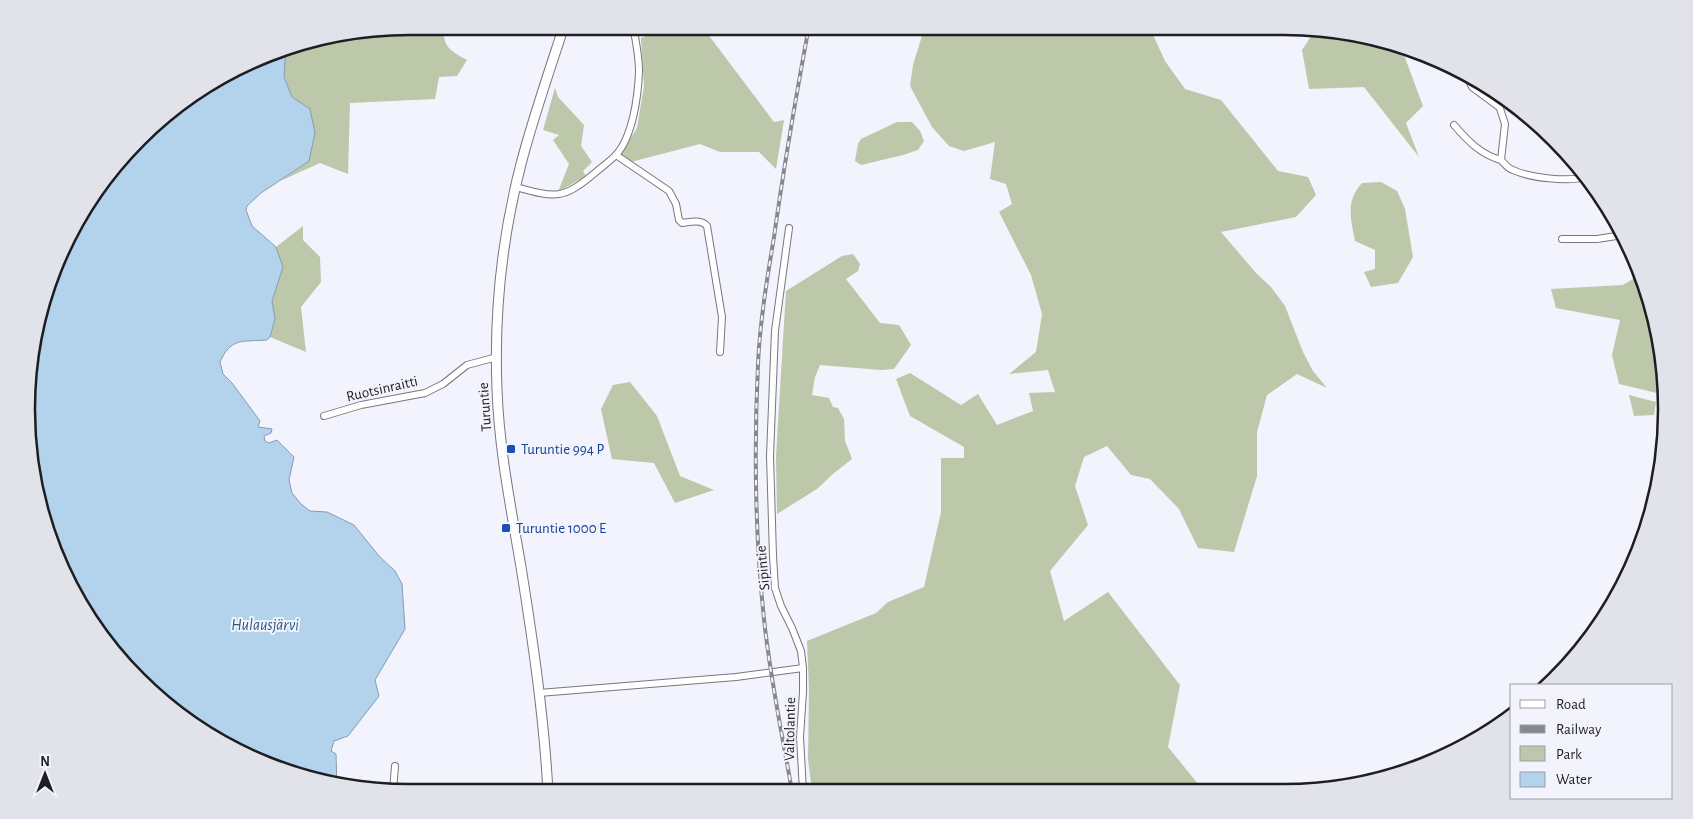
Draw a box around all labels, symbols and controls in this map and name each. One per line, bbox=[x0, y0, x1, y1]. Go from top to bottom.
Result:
street label: Ruotsinraitti bbox=[345, 373, 419, 405]
street label: Turuntie bbox=[476, 382, 494, 432]
place label: Turuntie 994 P bbox=[521, 442, 604, 457]
marker: Turuntie 994 P bbox=[505, 443, 517, 455]
place label: Turuntie 1000 E bbox=[516, 521, 606, 536]
marker: Turuntie 1000 E bbox=[500, 522, 512, 534]
street label: Sipintie bbox=[754, 545, 772, 591]
water label: Hulausjärvi bbox=[231, 617, 299, 634]
legend bbox=[1510, 684, 1673, 799]
street label: Valtolantie bbox=[782, 697, 798, 761]
text: Road bbox=[1556, 697, 1586, 712]
text: Railway bbox=[1556, 722, 1602, 737]
text: Park bbox=[1556, 747, 1582, 762]
north arrow bbox=[20, 749, 70, 799]
text: N bbox=[40, 755, 50, 769]
text: Water bbox=[1556, 772, 1592, 787]

